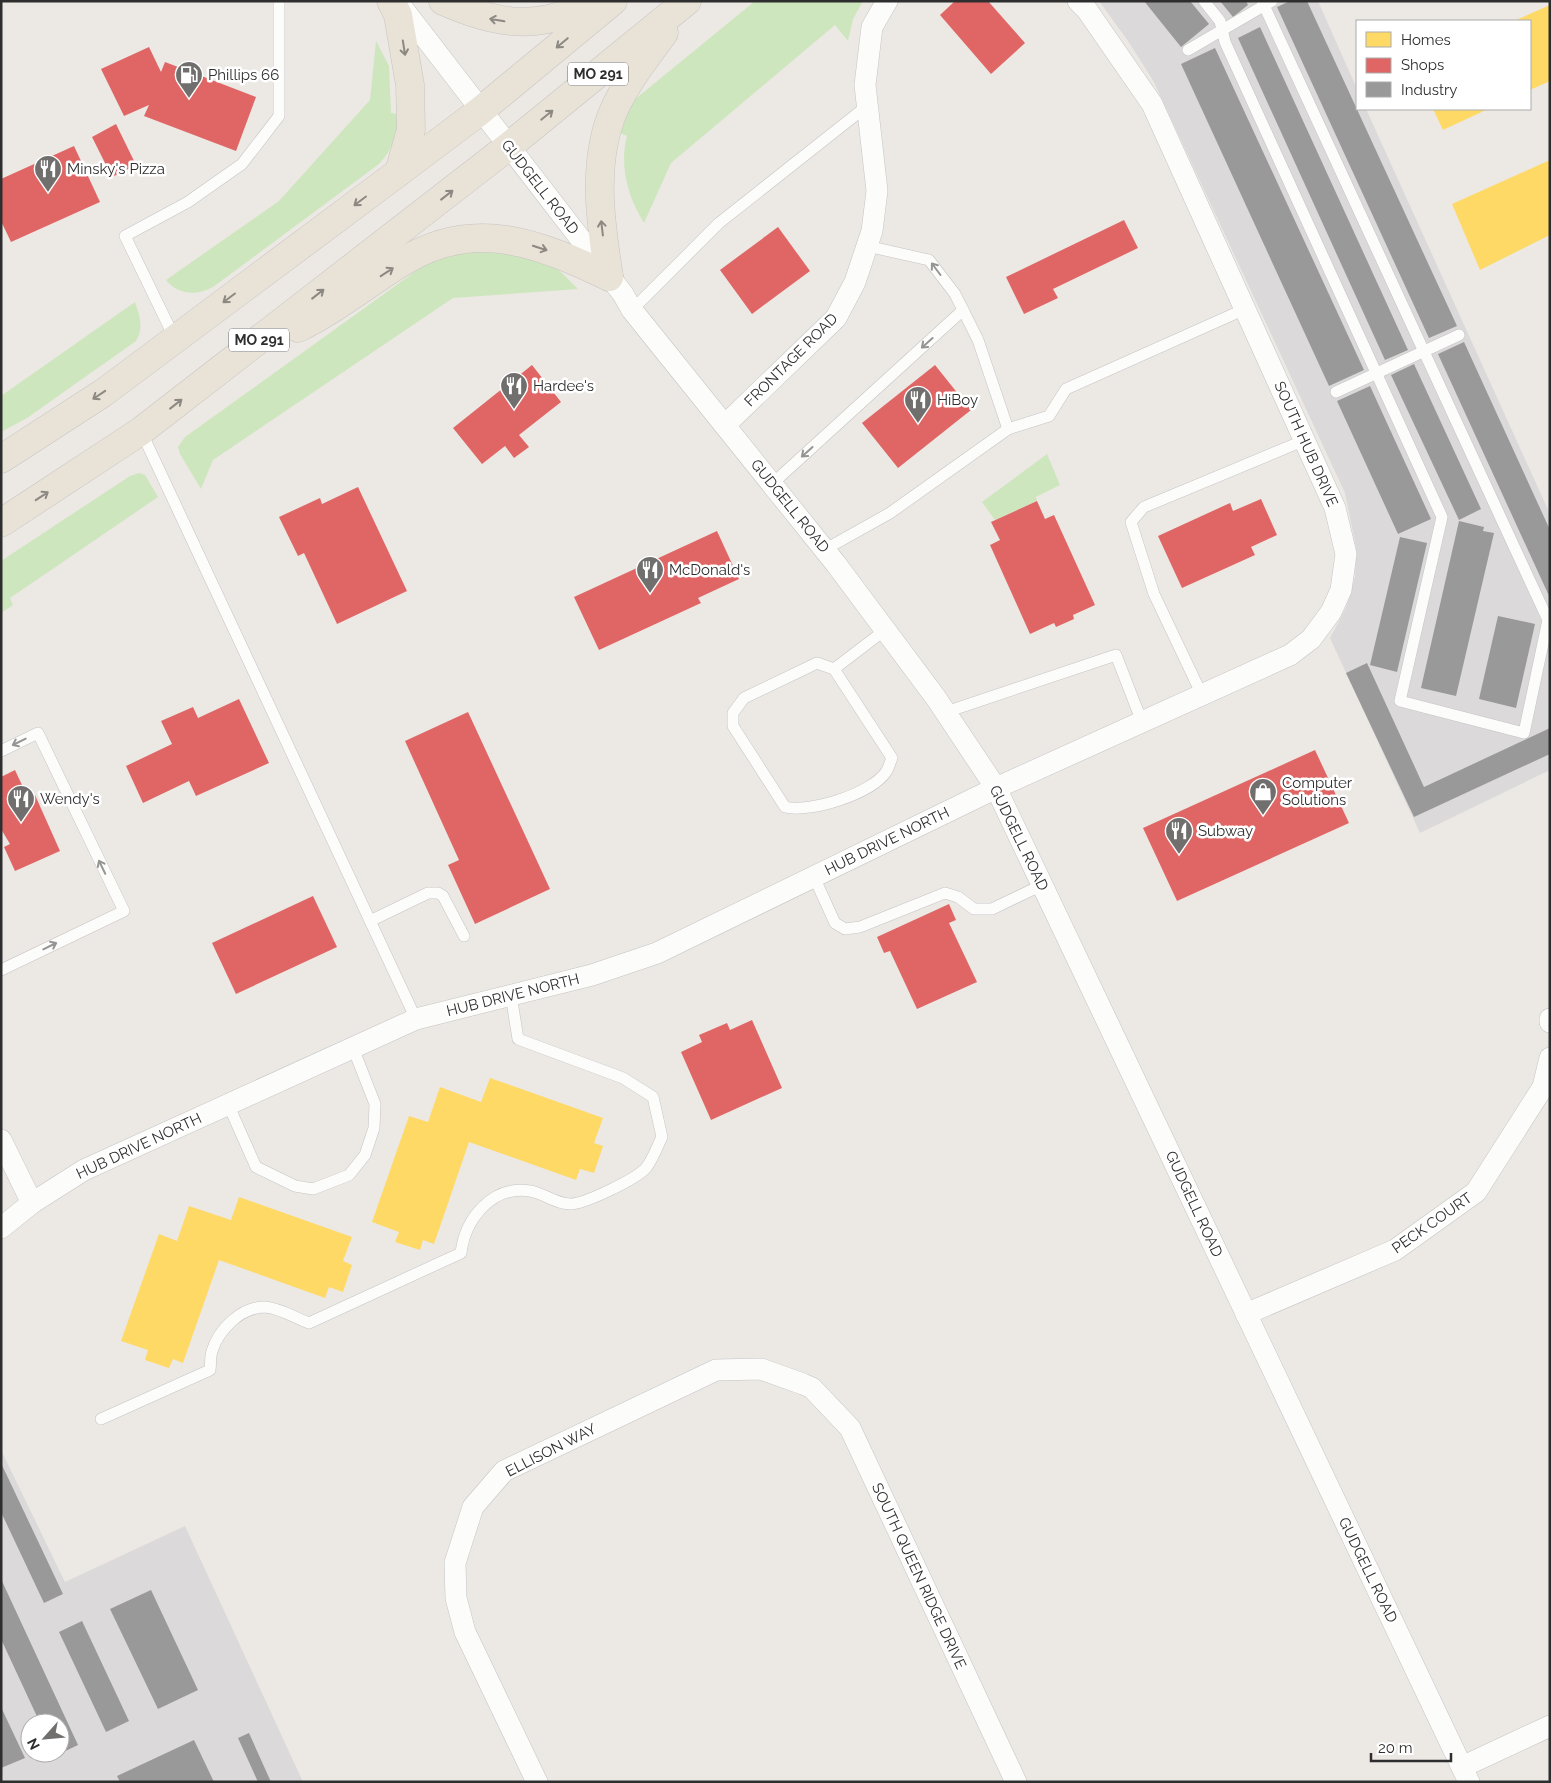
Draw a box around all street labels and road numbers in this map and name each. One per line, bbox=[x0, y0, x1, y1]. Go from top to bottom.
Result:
road number: MO 291 bbox=[568, 62, 628, 86]
street label: GUDGELL ROAD bbox=[497, 136, 583, 238]
street label: FRONTAGE ROAD bbox=[741, 309, 842, 410]
road number: MO 291 bbox=[229, 328, 289, 352]
street label: SOUTH HUB DRIVE bbox=[1270, 378, 1342, 510]
street label: GUDGELL ROAD bbox=[747, 456, 833, 557]
street label: GUDGELL ROAD bbox=[986, 782, 1052, 894]
street label: HUB DRIVE NORTH bbox=[822, 803, 952, 879]
street label: HUB DRIVE NORTH bbox=[445, 970, 581, 1020]
street label: HUB DRIVE NORTH bbox=[73, 1109, 205, 1183]
street label: GUDGELL ROAD bbox=[1162, 1148, 1227, 1260]
street label: PECK COURT bbox=[1389, 1189, 1475, 1257]
street label: ELLISON WAY bbox=[503, 1419, 599, 1481]
street label: SOUTH QUEEN RIDGE DRIVE bbox=[868, 1480, 970, 1672]
street label: GUDGELL ROAD bbox=[1335, 1514, 1401, 1626]

